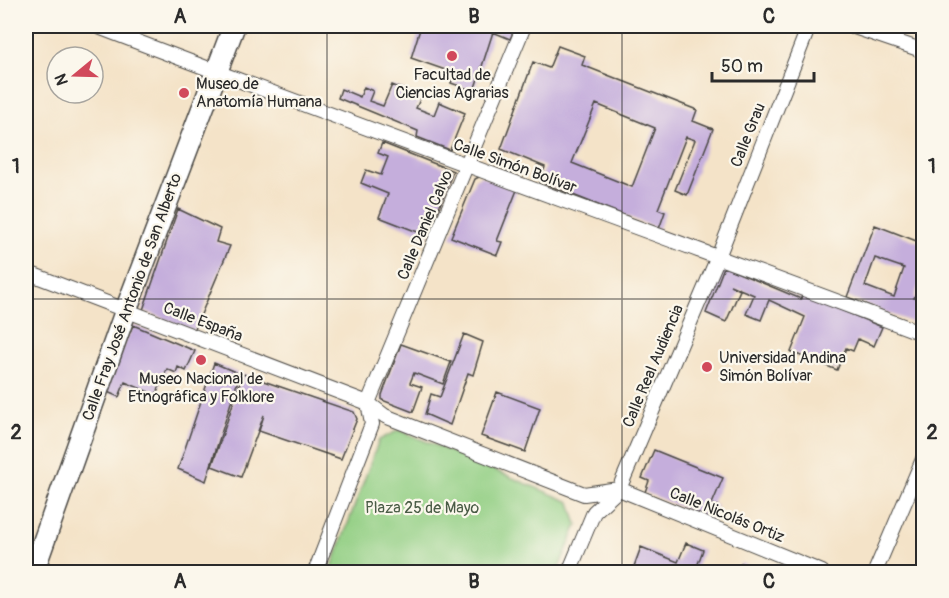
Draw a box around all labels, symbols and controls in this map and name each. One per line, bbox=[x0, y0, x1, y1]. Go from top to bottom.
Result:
text: A bbox=[174, 4, 187, 29]
text: B bbox=[468, 4, 480, 29]
text: C bbox=[763, 4, 775, 29]
north arrow bbox=[45, 45, 105, 105]
scale bar bbox=[712, 45, 814, 83]
marker: Facultad de Ciencias Agrarias bbox=[445, 49, 459, 63]
text: 50 m bbox=[721, 55, 763, 78]
place label: Facultad de Ciencias Agrarias bbox=[395, 65, 509, 103]
text: N bbox=[50, 71, 73, 88]
place label: Museo de Anatomía Humana bbox=[196, 74, 322, 112]
marker: Museo de Anatomía Humana bbox=[177, 86, 191, 100]
street label: Calle Grau bbox=[726, 100, 770, 170]
street label: Calle Simón Bolívar bbox=[451, 134, 580, 198]
text: 1 bbox=[12, 154, 20, 179]
text: 1 bbox=[928, 154, 936, 179]
street label: Calle Daniel Calvo bbox=[393, 167, 457, 283]
street label: Calle Fray José Antonio de San Alberto bbox=[78, 170, 186, 423]
street label: Calle España bbox=[160, 298, 246, 346]
street label: Calle Real Audiencia bbox=[618, 301, 688, 431]
place label: Universidad Andina Simón Bolívar bbox=[719, 348, 846, 386]
marker: Museo Nacional de Etnográfica y Folklore bbox=[194, 353, 208, 367]
marker: Universidad Andina Simón Bolívar bbox=[700, 360, 714, 374]
place label: Museo Nacional de Etnográfica y Folklore bbox=[128, 369, 274, 407]
text: 2 bbox=[10, 420, 22, 445]
text: 2 bbox=[926, 420, 938, 445]
street label: Calle Nicolás Ortiz bbox=[667, 483, 787, 547]
park label: Plaza 25 de Mayo bbox=[365, 498, 479, 518]
text: A bbox=[174, 569, 187, 594]
text: B bbox=[468, 569, 480, 594]
text: C bbox=[763, 569, 775, 594]

